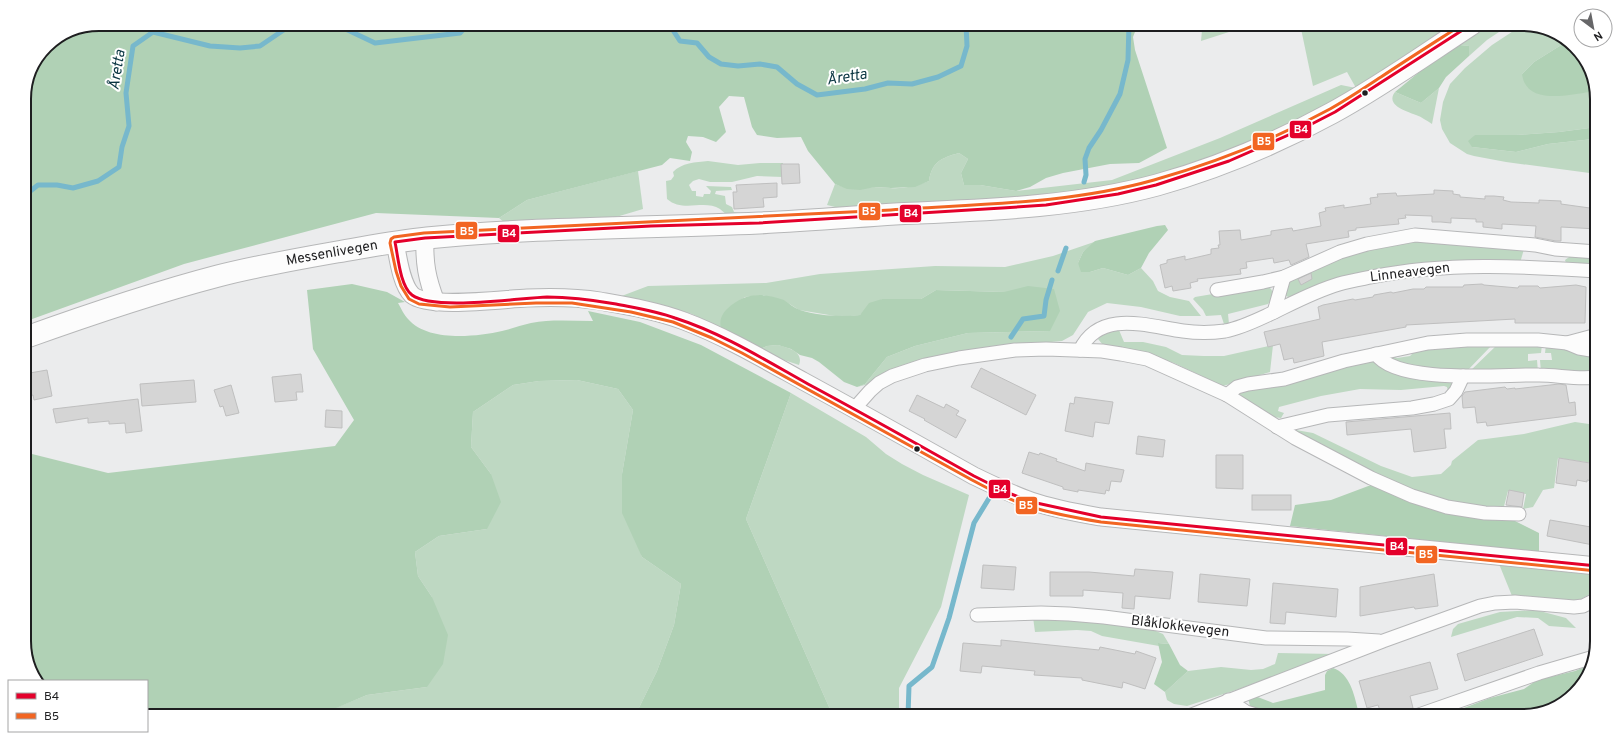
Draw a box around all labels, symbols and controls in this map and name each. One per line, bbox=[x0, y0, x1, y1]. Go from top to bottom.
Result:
north arrow bbox=[1573, 8, 1613, 48]
text: N bbox=[1591, 28, 1605, 44]
water label: Åretta bbox=[105, 48, 131, 91]
water label: Åretta bbox=[826, 65, 869, 91]
unlabelled marker bbox=[1360, 88, 1370, 98]
line badge: B4 bbox=[1289, 120, 1312, 139]
text: B4 bbox=[1294, 123, 1308, 137]
line badge: B5 bbox=[1252, 132, 1275, 151]
text: B5 bbox=[1257, 135, 1271, 149]
line badge: B5 bbox=[858, 202, 881, 221]
line badge: B4 bbox=[899, 204, 922, 223]
text: B5 bbox=[862, 205, 876, 219]
text: B4 bbox=[904, 207, 918, 221]
line badge: B5 bbox=[455, 221, 478, 240]
line badge: B4 bbox=[497, 224, 520, 243]
text: B5 bbox=[460, 225, 474, 239]
text: B4 bbox=[502, 227, 516, 241]
street label: Messenlivegen bbox=[285, 237, 379, 269]
street label: Linneavegen bbox=[1369, 260, 1451, 286]
unlabelled marker bbox=[912, 444, 922, 454]
line badge: B4 bbox=[988, 479, 1011, 499]
text: B4 bbox=[993, 483, 1007, 497]
line badge: B5 bbox=[1015, 496, 1038, 515]
text: B5 bbox=[1019, 499, 1033, 513]
line badge: B4 bbox=[1385, 537, 1408, 556]
text: B4 bbox=[1390, 540, 1404, 554]
line badge: B5 bbox=[1415, 545, 1438, 564]
text: B5 bbox=[1419, 548, 1433, 562]
street label: Blåklokkevegen bbox=[1130, 613, 1230, 641]
legend bbox=[8, 680, 148, 732]
text: B4 bbox=[44, 689, 59, 705]
text: B5 bbox=[44, 709, 59, 725]

